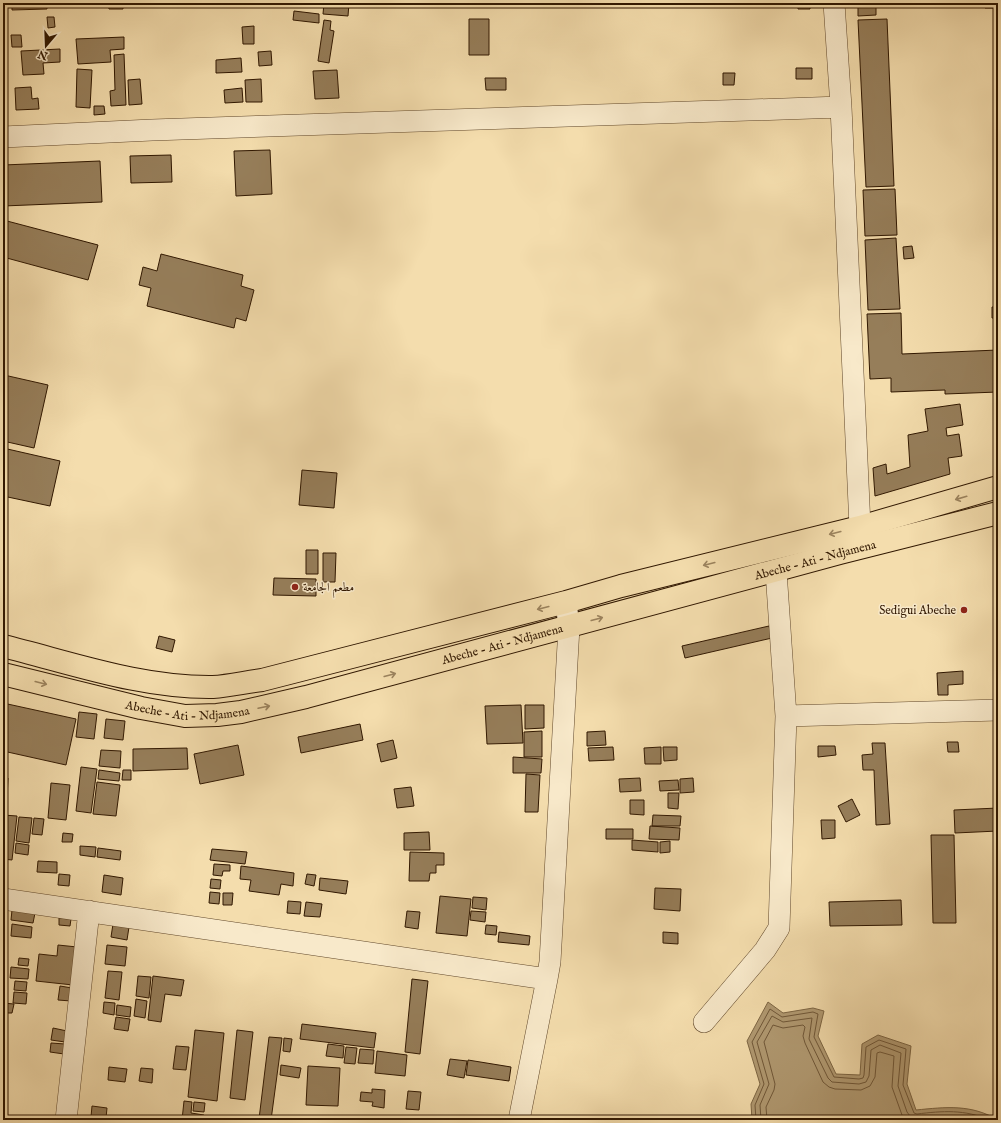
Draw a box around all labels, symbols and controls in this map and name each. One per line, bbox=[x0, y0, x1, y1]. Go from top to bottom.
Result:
north arrow bbox=[26, 26, 66, 66]
text: N bbox=[36, 46, 51, 63]
one-way arrow bbox=[954, 495, 967, 502]
one-way arrow bbox=[829, 529, 842, 537]
street label: Abeche - Ati - Ndjamena bbox=[752, 537, 878, 584]
one-way arrow bbox=[703, 561, 716, 568]
place label: مطعم الجامعة bbox=[303, 580, 354, 598]
marker: مطعم الجامعة bbox=[290, 582, 300, 592]
place label: Sedigui Abeche bbox=[879, 603, 956, 618]
one-way arrow bbox=[537, 605, 550, 612]
marker: Sedigui Abeche bbox=[959, 605, 969, 615]
one-way arrow bbox=[590, 615, 603, 622]
street label: Abeche - Ati - Ndjamena bbox=[439, 620, 565, 668]
one-way arrow bbox=[384, 671, 397, 678]
one-way arrow bbox=[34, 680, 47, 687]
street label: Abeche - Ati - Ndjamena bbox=[123, 697, 252, 724]
one-way arrow bbox=[258, 702, 271, 710]

